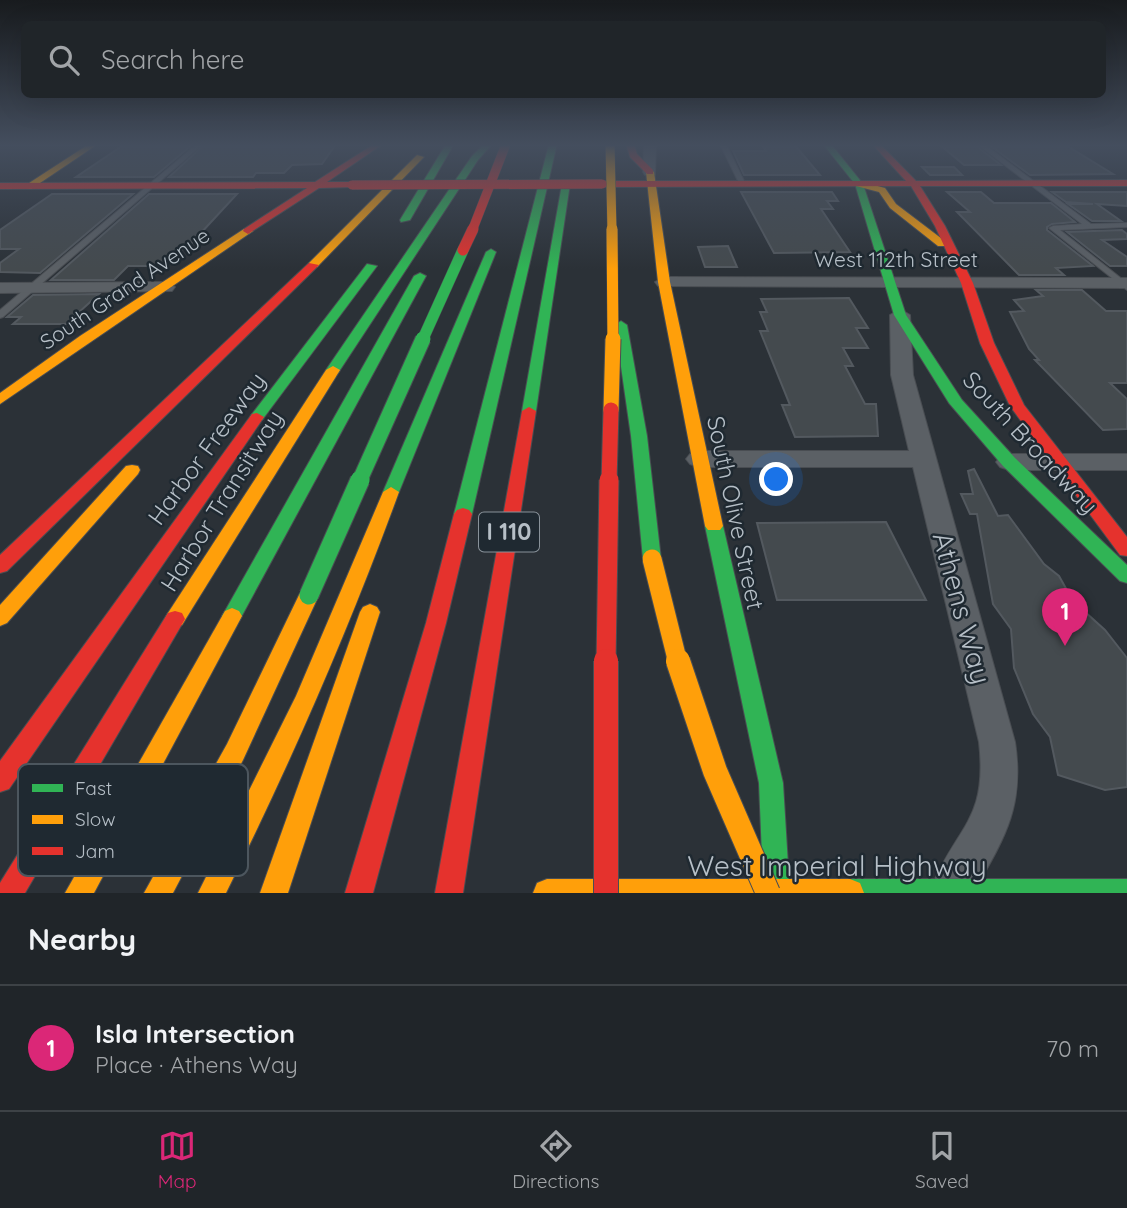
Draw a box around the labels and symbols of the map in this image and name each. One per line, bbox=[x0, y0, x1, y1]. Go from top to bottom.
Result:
street label: South Grand Avenue bbox=[35, 222, 214, 355]
street label: West 112th Street bbox=[814, 246, 978, 272]
street label: South Broadway bbox=[957, 365, 1105, 520]
street label: Harbor Freeway bbox=[141, 366, 272, 531]
street label: Harbor Transitway bbox=[153, 404, 289, 597]
street label: South Olive Street bbox=[701, 413, 771, 612]
your location bbox=[759, 462, 793, 496]
road number: I 110 bbox=[479, 512, 539, 552]
street label: Athens Way bbox=[925, 528, 1000, 688]
pin: 1 bbox=[1042, 588, 1088, 646]
legend bbox=[18, 764, 248, 876]
text: Fast bbox=[75, 776, 112, 800]
text: Slow bbox=[75, 807, 116, 831]
text: Jam bbox=[75, 839, 115, 863]
street label: West Imperial Highway bbox=[687, 848, 987, 883]

